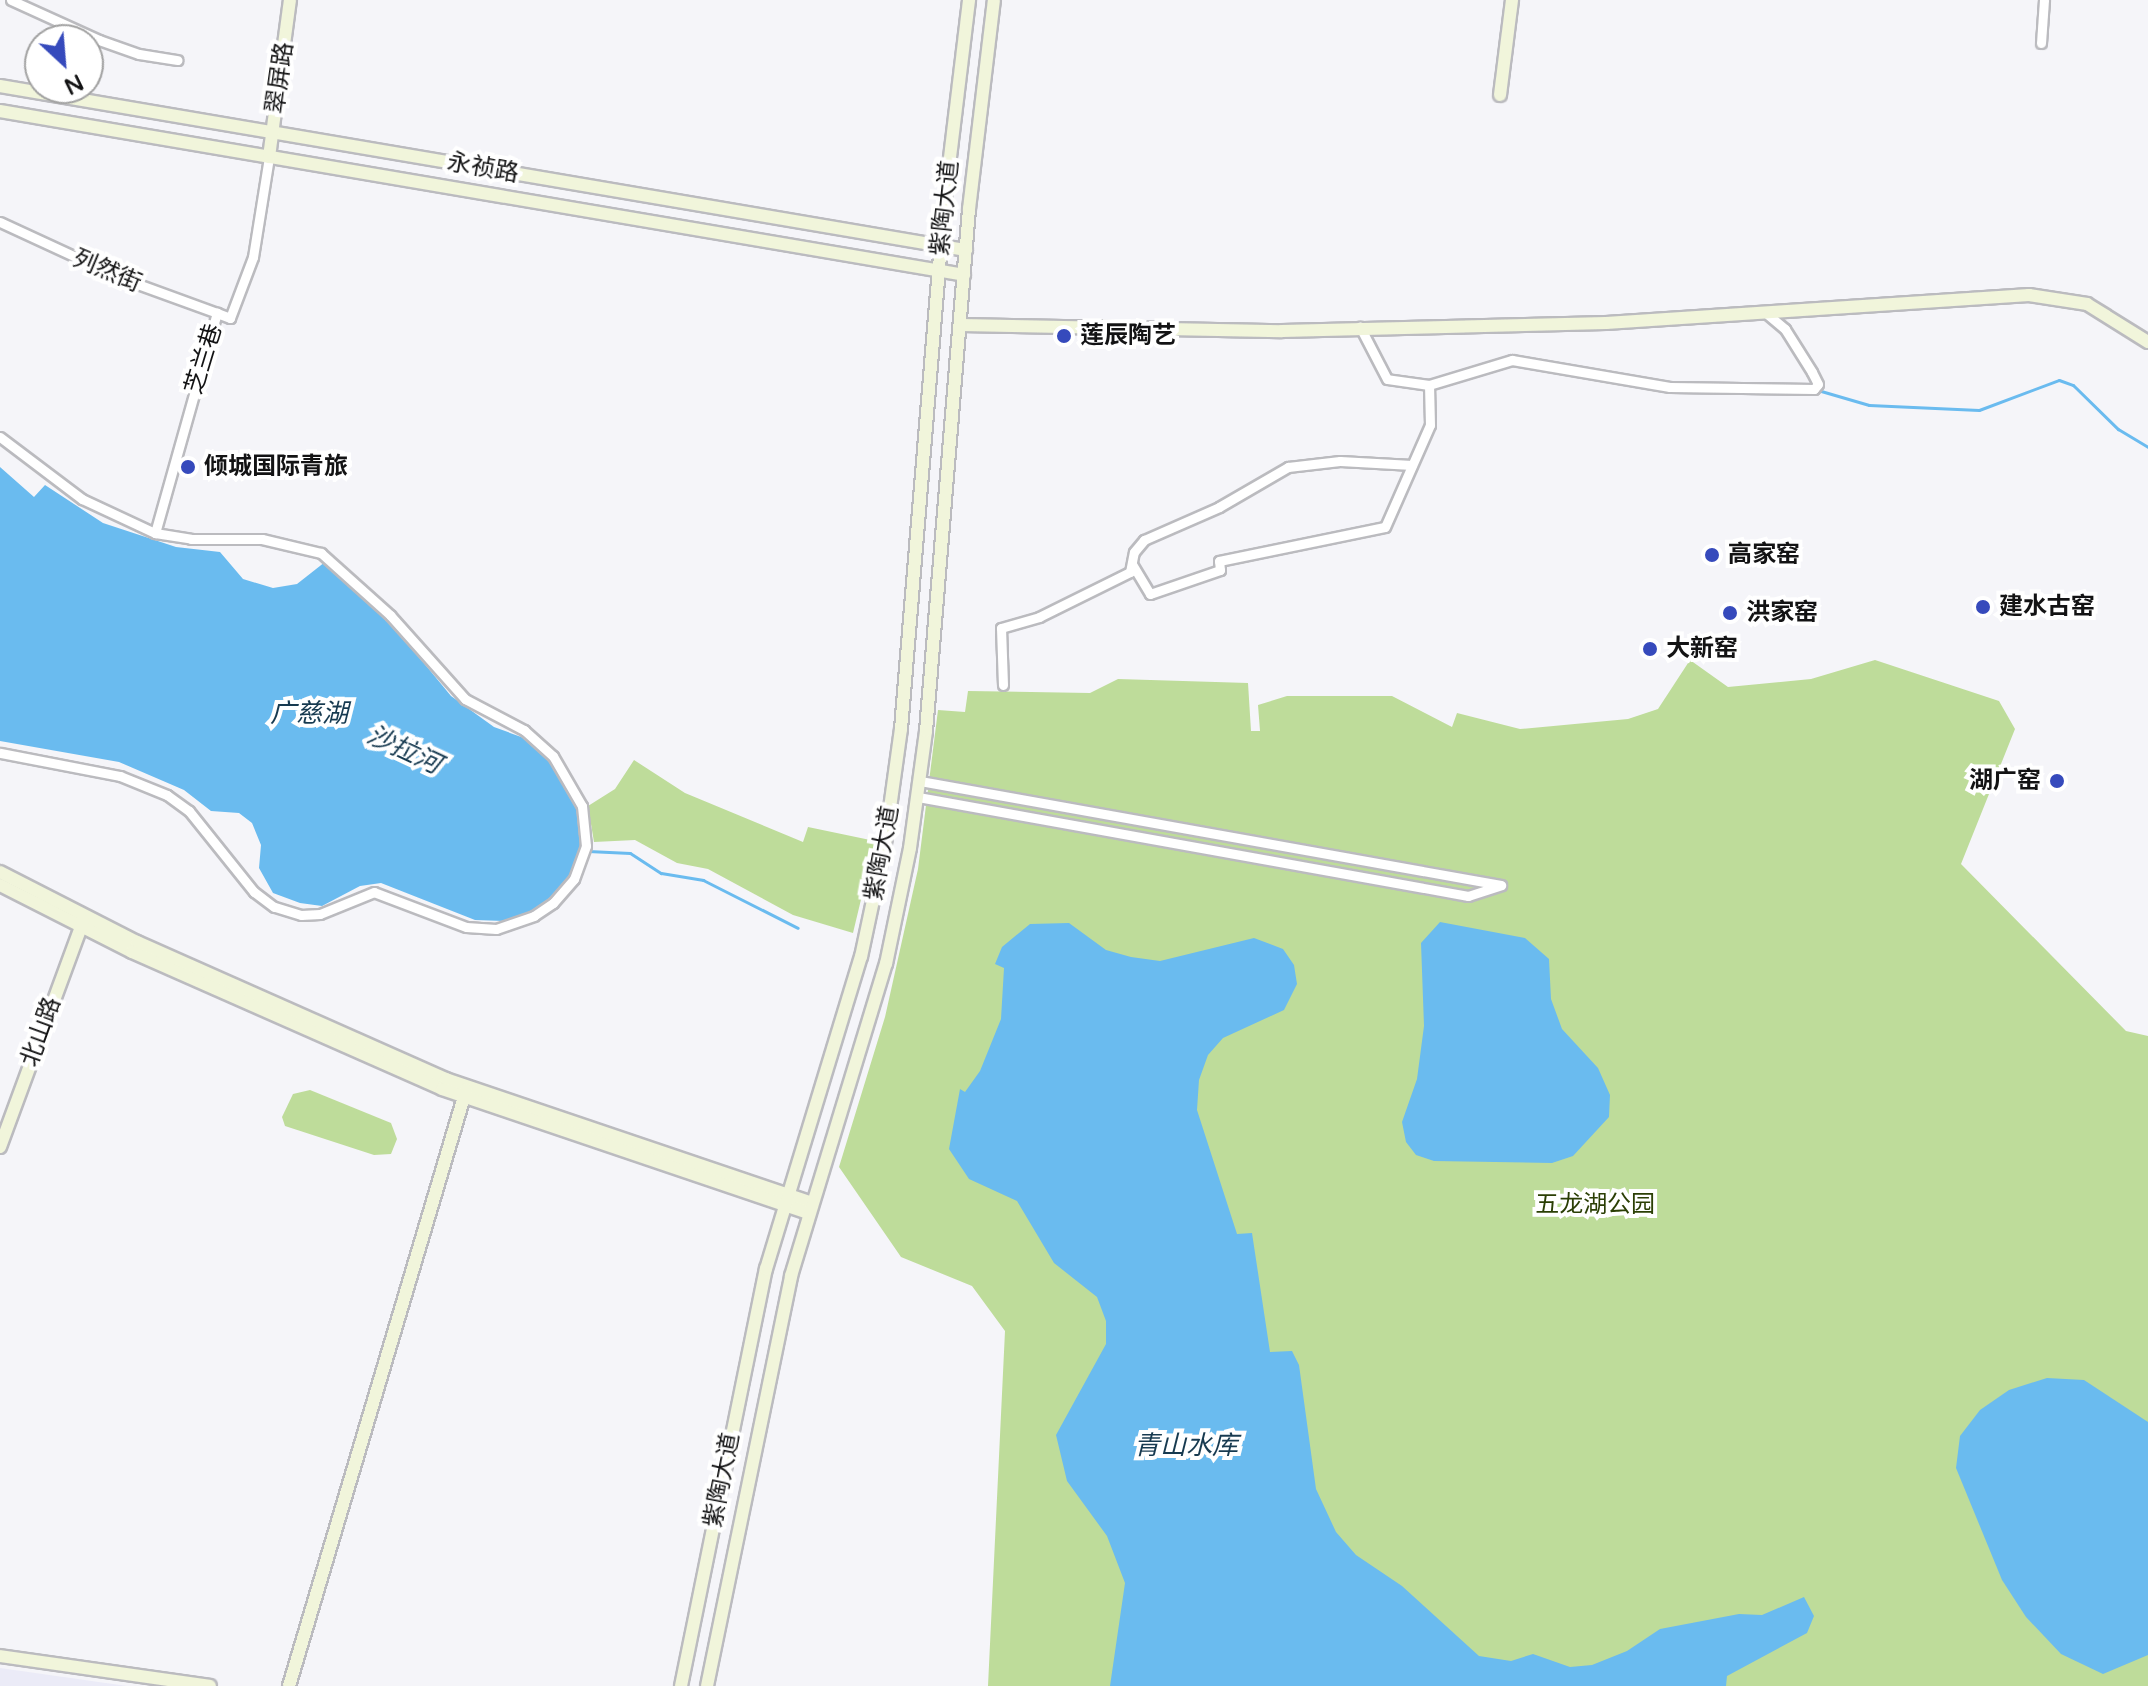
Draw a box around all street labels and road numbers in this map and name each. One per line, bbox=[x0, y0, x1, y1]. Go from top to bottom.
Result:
street label: 翠屏路 bbox=[261, 40, 299, 116]
street label: 永祯路 bbox=[445, 148, 521, 188]
street label: 紫陶大道 bbox=[926, 159, 964, 257]
street label: 列然街 bbox=[68, 244, 146, 298]
street label: 芝兰巷 bbox=[180, 320, 228, 398]
street label: 紫陶大道 bbox=[859, 803, 905, 903]
street label: 北山路 bbox=[15, 993, 67, 1071]
street label: 紫陶大道 bbox=[699, 1430, 745, 1530]

